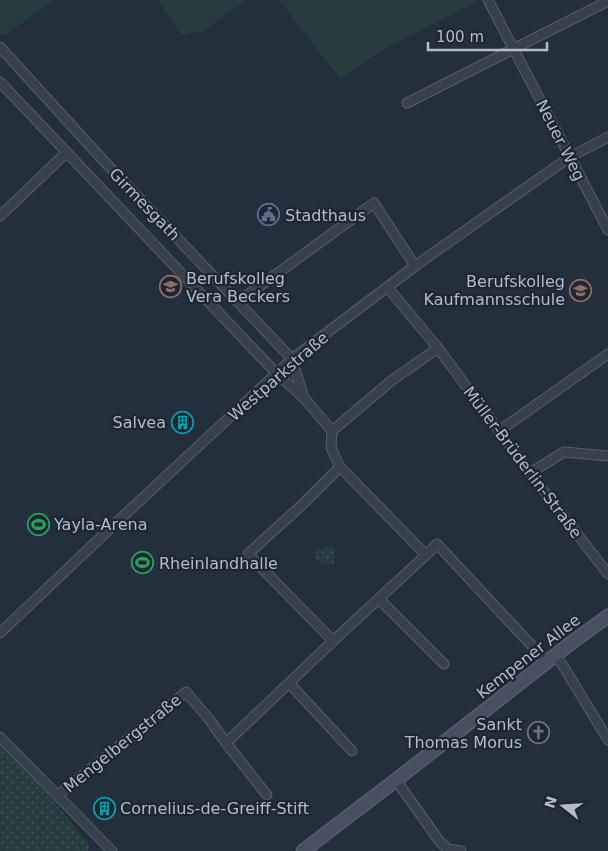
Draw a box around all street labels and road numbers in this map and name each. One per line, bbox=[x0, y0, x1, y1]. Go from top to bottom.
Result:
street label: Neuer Weg bbox=[532, 97, 589, 184]
street label: Girmesgath bbox=[105, 164, 184, 244]
street label: Westparkstraße bbox=[225, 328, 332, 425]
street label: Müller-Brüderlin-Straße bbox=[459, 383, 586, 542]
street label: Kempener Allee bbox=[473, 610, 584, 703]
street label: Mengelbergstraße bbox=[60, 690, 185, 797]

